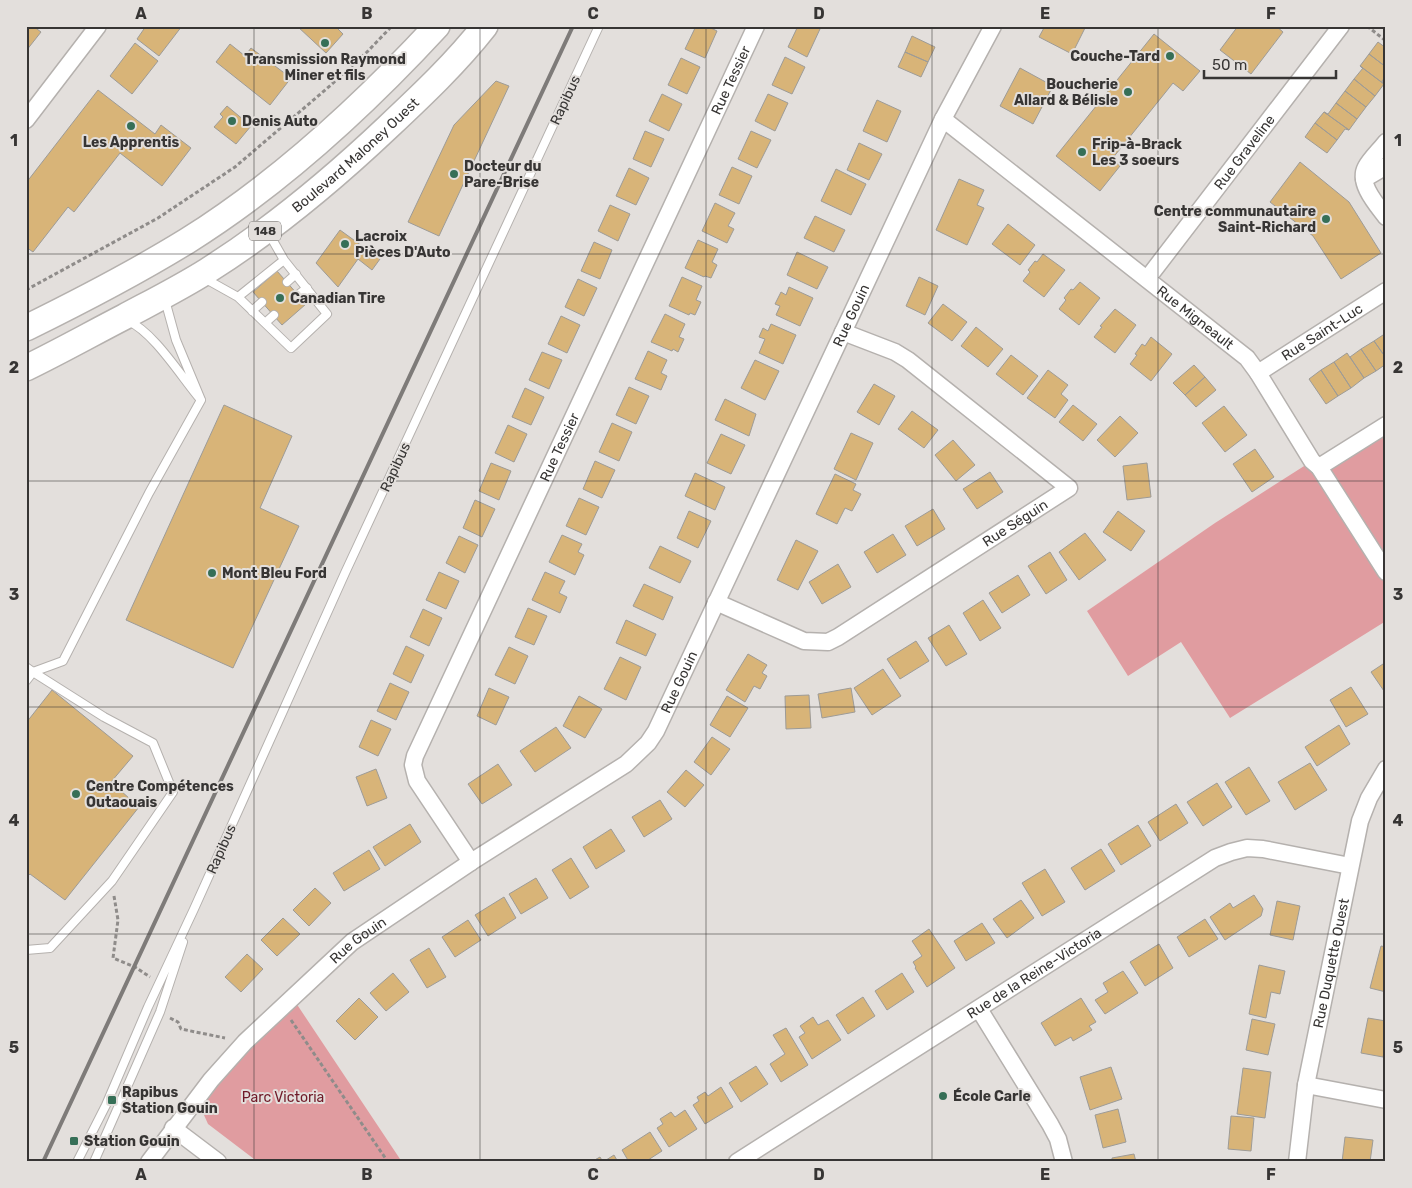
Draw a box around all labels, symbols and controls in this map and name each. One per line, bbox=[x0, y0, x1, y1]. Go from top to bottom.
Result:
text: A bbox=[135, 4, 147, 23]
text: B bbox=[361, 4, 373, 23]
text: C bbox=[587, 4, 599, 23]
text: D bbox=[813, 4, 825, 23]
text: E bbox=[1040, 4, 1050, 23]
text: F bbox=[1266, 4, 1276, 23]
marker: Transmission Raymond Miner et fils bbox=[319, 37, 331, 49]
street label: Rue Tessier bbox=[708, 43, 755, 117]
place label: Couche-Tard bbox=[1070, 48, 1160, 65]
scale bar bbox=[1204, 48, 1337, 80]
marker: Couche-Tard bbox=[1164, 50, 1176, 62]
place label: Transmission Raymond Miner et fils bbox=[244, 51, 406, 84]
text: 50 m bbox=[1212, 56, 1247, 74]
street label: Rapibus bbox=[547, 73, 584, 128]
place label: Boucherie Allard & Bélisle bbox=[1014, 76, 1118, 109]
marker: Boucherie Allard & Bélisle bbox=[1122, 86, 1134, 98]
street label: Boulevard Maloney Ouest bbox=[289, 94, 423, 216]
street label: Rue Graveline bbox=[1211, 111, 1279, 193]
place label: Denis Auto bbox=[242, 113, 318, 130]
marker: Denis Auto bbox=[226, 115, 238, 127]
marker: Les Apprentis bbox=[125, 120, 137, 132]
text: 1 bbox=[10, 131, 18, 150]
text: 1 bbox=[1394, 131, 1402, 150]
place label: Les Apprentis bbox=[83, 134, 179, 151]
place label: Frip-à-Brack Les 3 soeurs bbox=[1092, 136, 1183, 169]
marker: Frip-à-Brack Les 3 soeurs bbox=[1076, 146, 1088, 158]
place label: Docteur du Pare-Brise bbox=[464, 158, 542, 191]
marker: Docteur du Pare-Brise bbox=[448, 168, 460, 180]
place label: Centre communautaire Saint-Richard bbox=[1154, 203, 1316, 236]
marker: Centre communautaire Saint-Richard bbox=[1320, 213, 1332, 225]
road number: 148 bbox=[249, 222, 281, 240]
place label: Lacroix Pièces D'Auto bbox=[355, 228, 451, 261]
marker: Lacroix Pièces D'Auto bbox=[339, 238, 351, 250]
street label: Rue Gouin bbox=[830, 282, 873, 349]
street label: Rue Migneault bbox=[1153, 282, 1237, 354]
place label: Canadian Tire bbox=[290, 290, 385, 307]
marker: Canadian Tire bbox=[274, 292, 286, 304]
street label: Rue Saint-Luc bbox=[1279, 300, 1366, 365]
text: 2 bbox=[9, 358, 19, 377]
text: 2 bbox=[1393, 358, 1403, 377]
street label: Rue Tessier bbox=[536, 410, 583, 484]
street label: Rapibus bbox=[377, 440, 414, 495]
street label: Rue Séguin bbox=[979, 496, 1051, 551]
place label: Mont Bleu Ford bbox=[222, 565, 327, 582]
marker: Mont Bleu Ford bbox=[206, 567, 218, 579]
text: 3 bbox=[9, 585, 19, 604]
text: 3 bbox=[1393, 585, 1403, 604]
street label: Rue Gouin bbox=[658, 648, 701, 716]
place label: Centre Compétences Outaouais bbox=[86, 778, 234, 811]
marker: Centre Compétences Outaouais bbox=[70, 788, 82, 800]
text: 4 bbox=[9, 811, 20, 830]
text: 4 bbox=[1393, 811, 1404, 830]
street label: Rapibus bbox=[203, 822, 240, 877]
street label: Rue Duquette Ouest bbox=[1310, 896, 1353, 1030]
street label: Rue Gouin bbox=[326, 914, 390, 967]
street label: Rue de la Reine-Victoria bbox=[964, 924, 1105, 1023]
text: 5 bbox=[9, 1038, 19, 1057]
text: 5 bbox=[1393, 1038, 1403, 1057]
place label: Rapibus Station Gouin bbox=[122, 1084, 218, 1117]
place label: École Carle bbox=[953, 1087, 1031, 1105]
park label: Parc Victoria bbox=[242, 1089, 324, 1106]
marker: École Carle bbox=[937, 1090, 949, 1102]
marker: Rapibus Station Gouin bbox=[106, 1094, 118, 1106]
place label: Station Gouin bbox=[84, 1133, 180, 1150]
marker: Station Gouin bbox=[68, 1135, 80, 1147]
text: A bbox=[135, 1165, 147, 1184]
text: B bbox=[361, 1165, 373, 1184]
text: C bbox=[587, 1165, 599, 1184]
text: D bbox=[813, 1165, 825, 1184]
text: E bbox=[1040, 1165, 1050, 1184]
text: F bbox=[1266, 1165, 1276, 1184]

